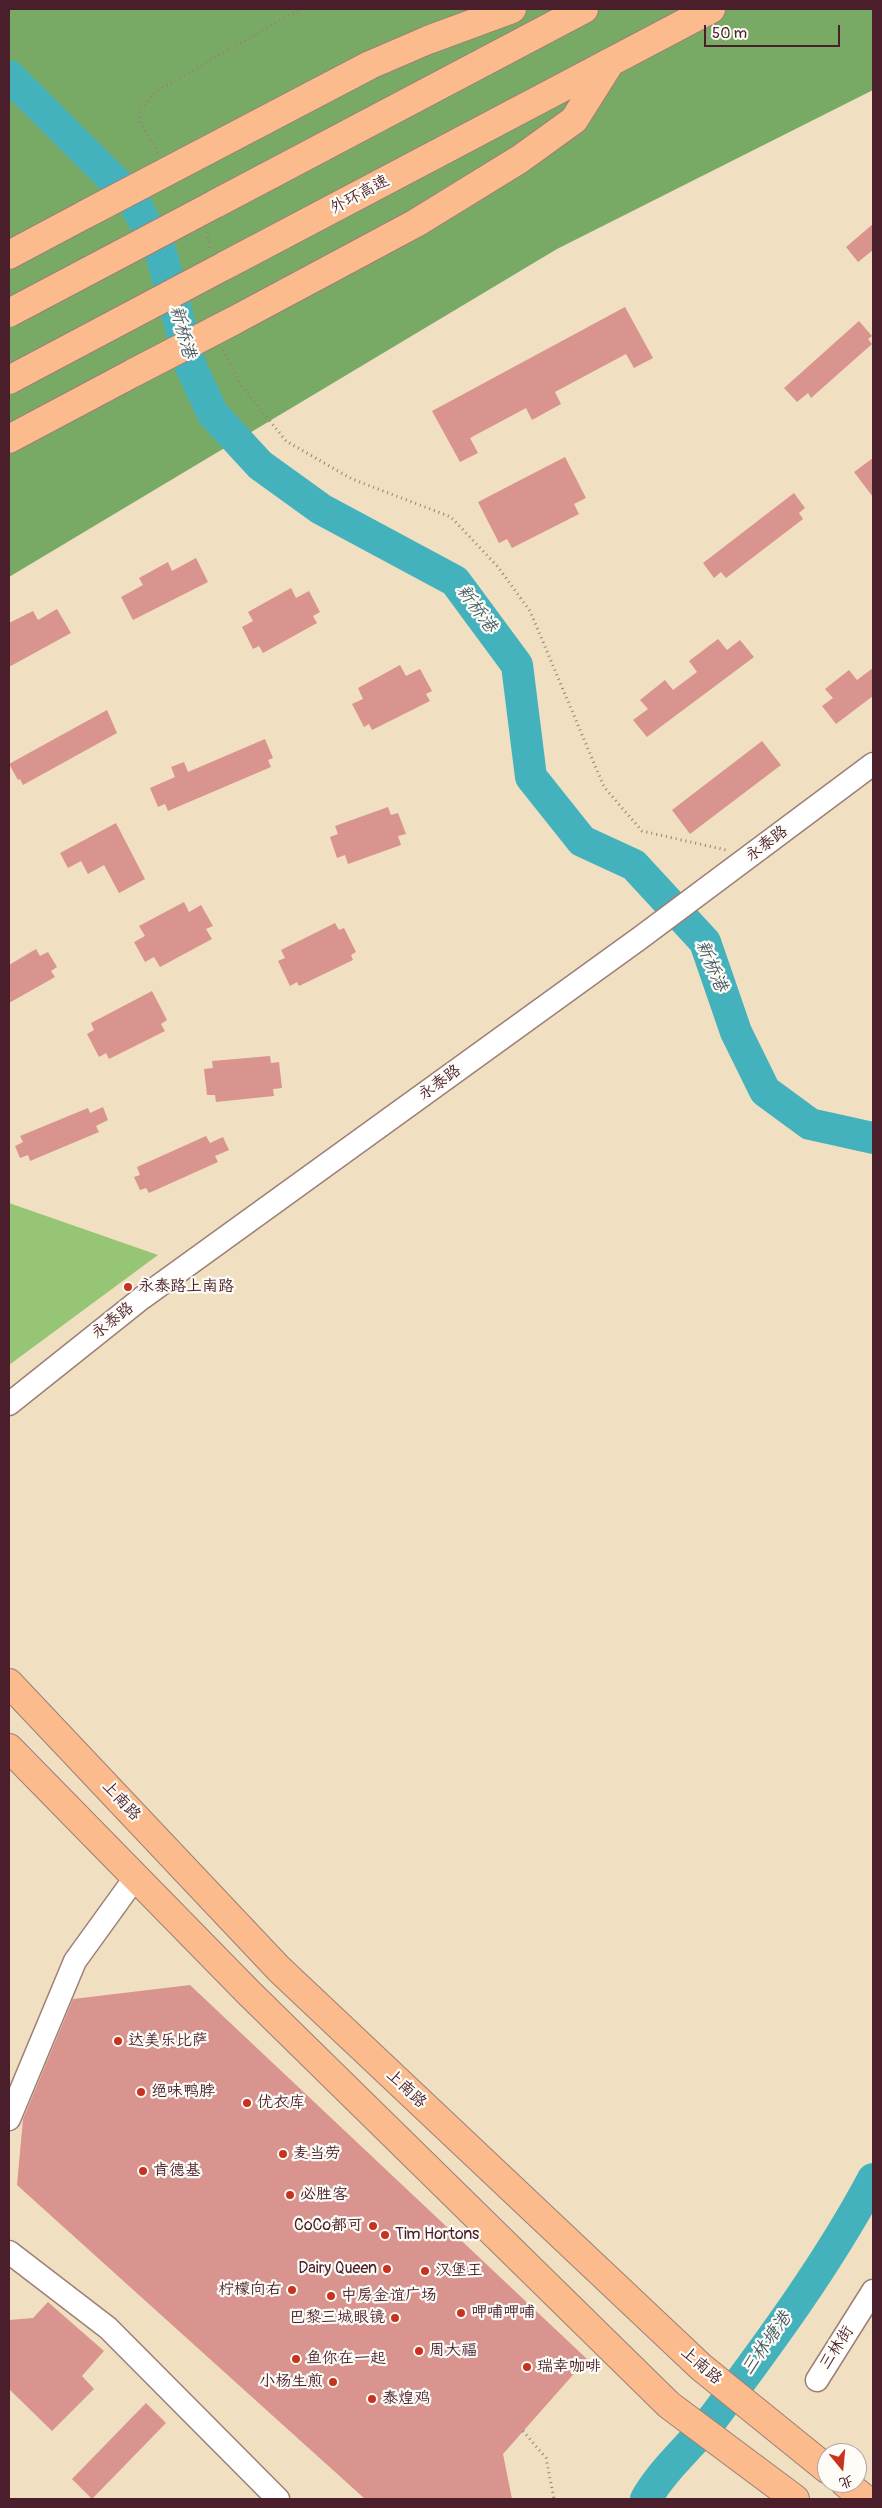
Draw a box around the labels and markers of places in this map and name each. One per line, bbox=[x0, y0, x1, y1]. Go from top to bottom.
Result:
place label: 永泰路上南路 bbox=[138, 1277, 234, 1297]
marker: 永泰路上南路 bbox=[122, 1281, 134, 1293]
place label: 达美乐比萨 bbox=[128, 2031, 208, 2051]
marker: 达美乐比萨 bbox=[112, 2035, 124, 2047]
place label: 绝味鸭脖 bbox=[151, 2082, 215, 2102]
marker: 绝味鸭脖 bbox=[135, 2086, 147, 2098]
place label: 优衣库 bbox=[257, 2093, 305, 2113]
marker: 优衣库 bbox=[241, 2097, 253, 2109]
place label: 麦当劳 bbox=[293, 2144, 341, 2164]
marker: 麦当劳 bbox=[277, 2148, 289, 2160]
place label: 肯德基 bbox=[153, 2161, 201, 2181]
marker: 肯德基 bbox=[137, 2165, 149, 2177]
place label: 必胜客 bbox=[300, 2185, 348, 2205]
marker: 必胜客 bbox=[284, 2189, 296, 2201]
place label: CoCo都可 bbox=[294, 2216, 363, 2236]
marker: CoCo都可 bbox=[367, 2220, 379, 2232]
place label: Tim Hortons bbox=[395, 2225, 479, 2245]
marker: Tim Hortons bbox=[379, 2229, 391, 2241]
place label: Dairy Queen bbox=[298, 2259, 377, 2279]
place label: 汉堡王 bbox=[435, 2261, 483, 2281]
marker: Dairy Queen bbox=[381, 2263, 393, 2275]
marker: 汉堡王 bbox=[419, 2265, 431, 2277]
place label: 柠檬向右 bbox=[218, 2280, 282, 2300]
marker: 柠檬向右 bbox=[286, 2284, 298, 2296]
place label: 中房金谊广场 bbox=[341, 2286, 437, 2306]
marker: 中房金谊广场 bbox=[325, 2290, 337, 2302]
place label: 呷哺呷哺 bbox=[471, 2303, 535, 2323]
marker: 呷哺呷哺 bbox=[455, 2307, 467, 2319]
place label: 巴黎三城眼镜 bbox=[289, 2308, 385, 2328]
marker: 巴黎三城眼镜 bbox=[389, 2312, 401, 2324]
place label: 周大福 bbox=[429, 2341, 477, 2361]
marker: 周大福 bbox=[413, 2345, 425, 2357]
place label: 鱼你在一起 bbox=[306, 2349, 386, 2369]
marker: 鱼你在一起 bbox=[290, 2353, 302, 2365]
place label: 瑞幸咖啡 bbox=[537, 2357, 601, 2377]
marker: 瑞幸咖啡 bbox=[521, 2361, 533, 2373]
place label: 小杨生煎 bbox=[259, 2372, 323, 2392]
marker: 小杨生煎 bbox=[327, 2376, 339, 2388]
place label: 泰煌鸡 bbox=[382, 2389, 430, 2409]
marker: 泰煌鸡 bbox=[366, 2393, 378, 2405]

